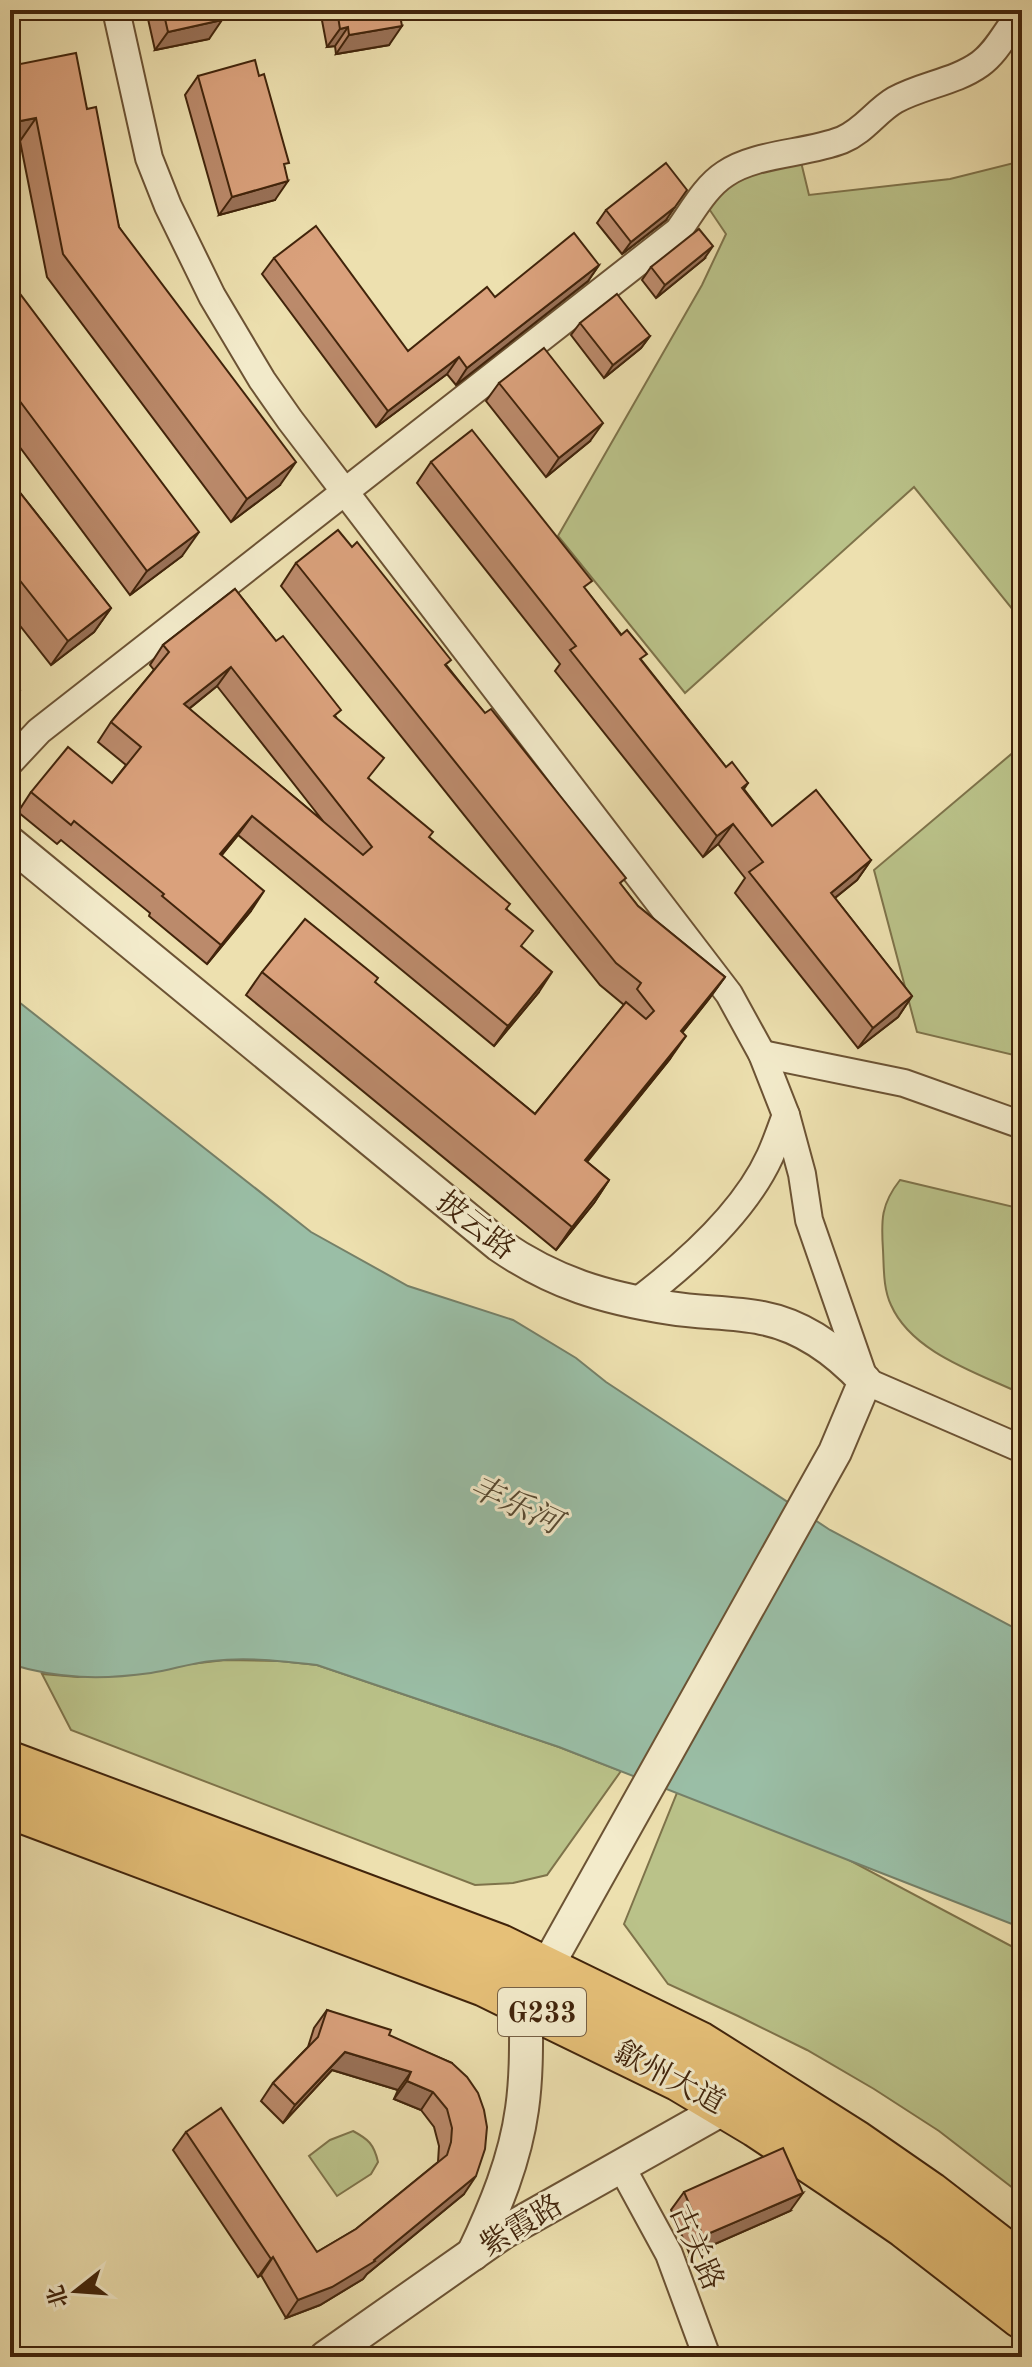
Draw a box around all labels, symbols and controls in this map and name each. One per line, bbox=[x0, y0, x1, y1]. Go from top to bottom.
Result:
street label: 披云路 bbox=[430, 1185, 521, 1266]
water label: 丰乐河 bbox=[464, 1469, 571, 1544]
road number: G233 bbox=[498, 1988, 586, 2036]
street label: 歙州大道 bbox=[609, 2036, 730, 2120]
street label: 紫霞路 bbox=[474, 2188, 568, 2263]
street label: 古关路 bbox=[663, 2199, 730, 2295]
north arrow bbox=[36, 2251, 116, 2331]
text: 北 bbox=[44, 2283, 73, 2310]

